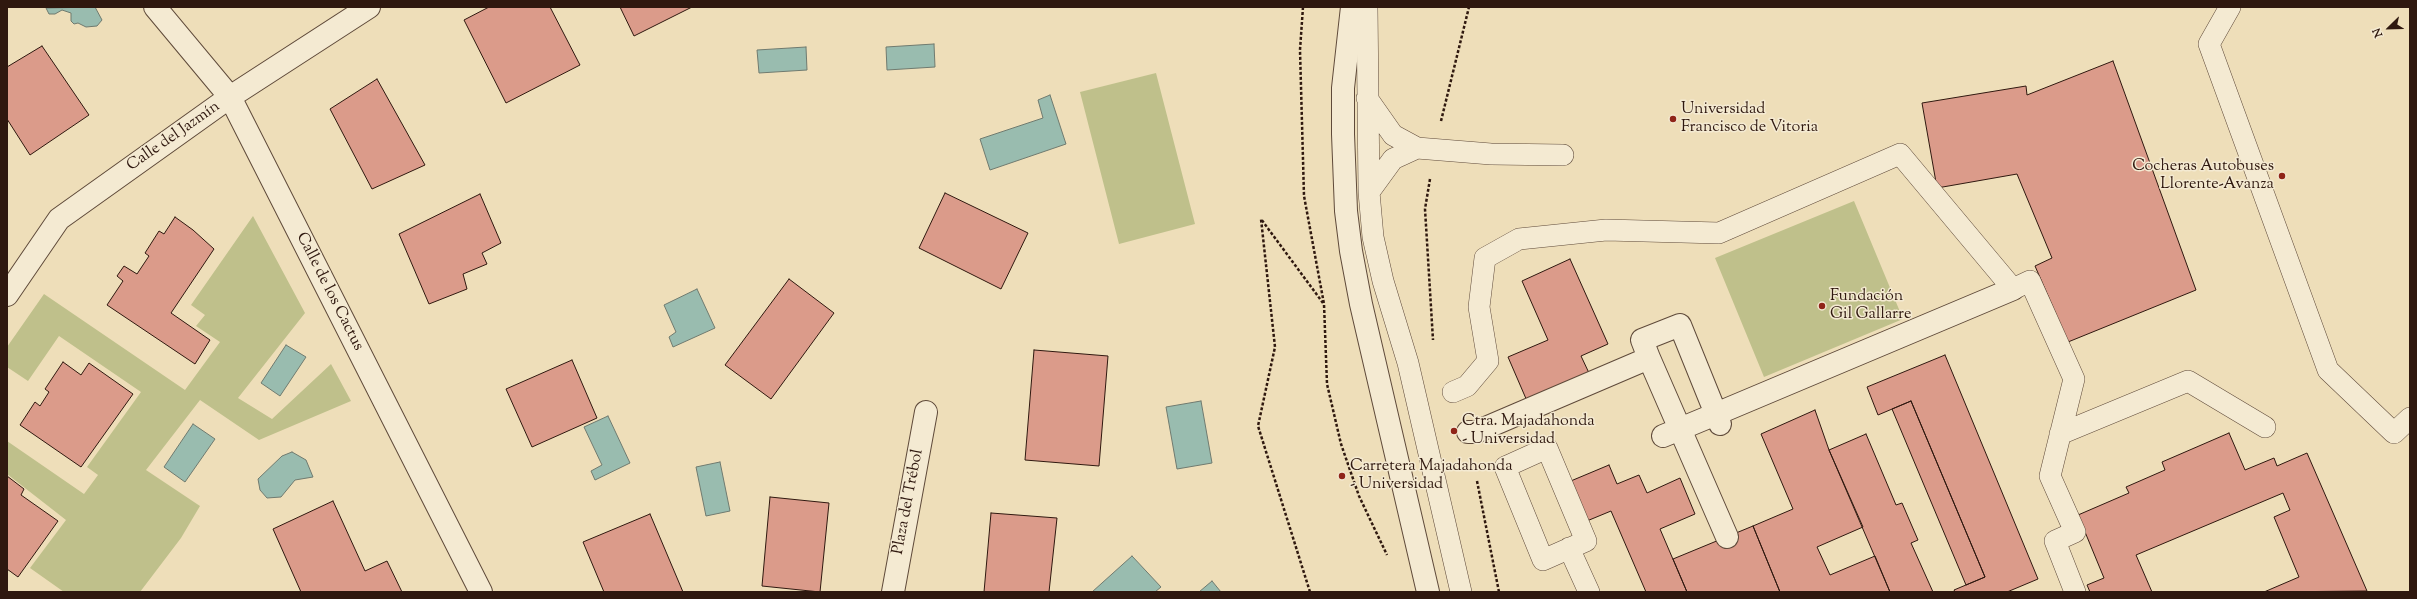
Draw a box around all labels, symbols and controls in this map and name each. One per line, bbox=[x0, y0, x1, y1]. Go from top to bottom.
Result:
north arrow bbox=[2369, 8, 2409, 48]
text: N bbox=[2369, 26, 2387, 40]
street label: Calle del Jazmín bbox=[124, 98, 224, 176]
place label: Universidad Francisco de Vitoria bbox=[1681, 100, 1818, 138]
marker: Universidad Francisco de Vitoria bbox=[1668, 114, 1678, 124]
place label: Cocheras Autobuses Llorente-Avanza bbox=[2132, 157, 2274, 195]
marker: Cocheras Autobuses Llorente-Avanza bbox=[2277, 171, 2287, 181]
street label: Calle de los Cactus bbox=[291, 230, 367, 354]
place label: Fundación Gil Gallarre bbox=[1830, 287, 1912, 325]
marker: Fundación Gil Gallarre bbox=[1817, 301, 1827, 311]
place label: Ctra. Majadahonda - Universidad bbox=[1462, 412, 1595, 450]
marker: Ctra. Majadahonda - Universidad bbox=[1449, 426, 1459, 436]
street label: Plaza del Trébol bbox=[889, 448, 929, 556]
place label: Carretera Majadahonda - Universidad bbox=[1350, 457, 1513, 495]
marker: Carretera Majadahonda - Universidad bbox=[1337, 471, 1347, 481]

